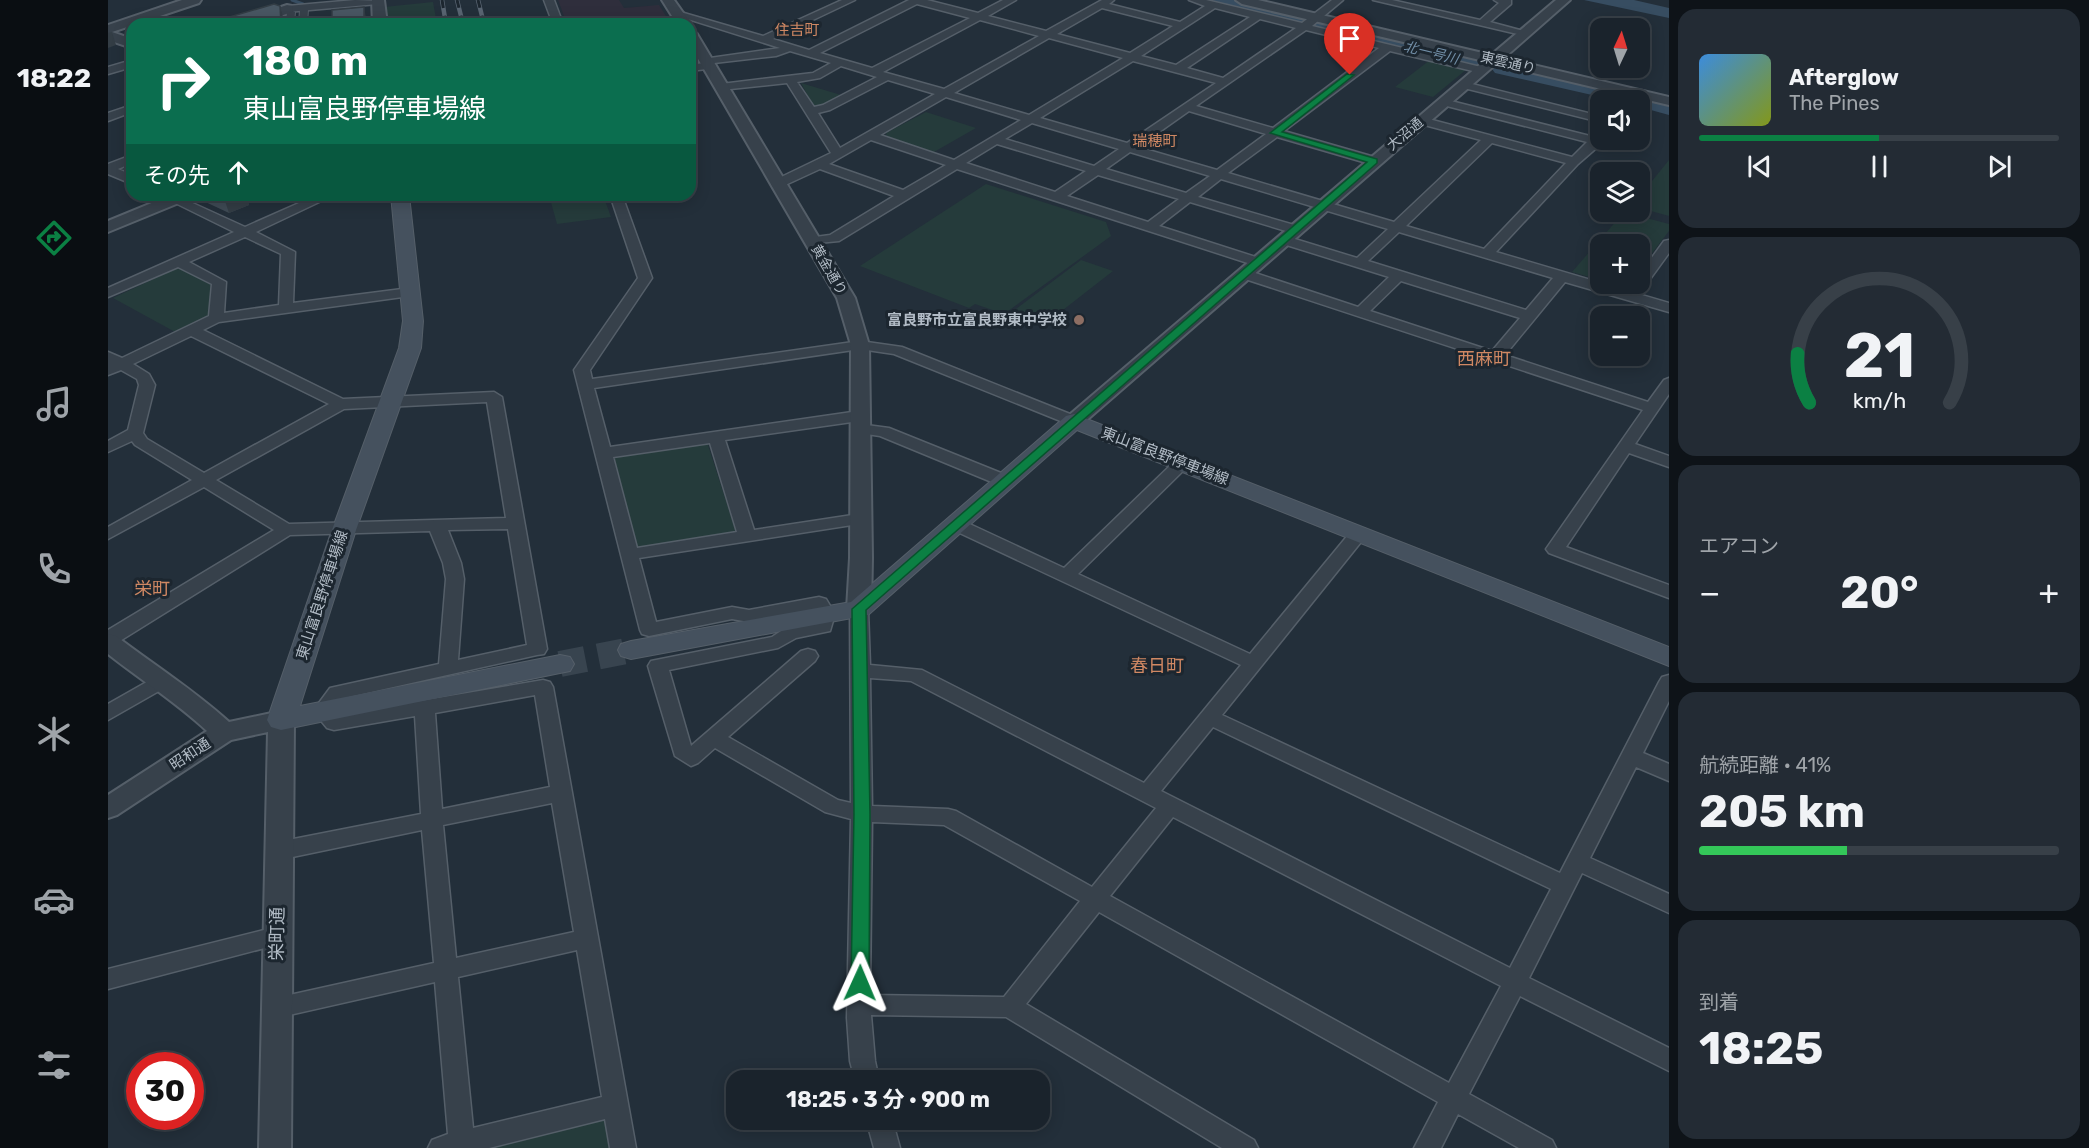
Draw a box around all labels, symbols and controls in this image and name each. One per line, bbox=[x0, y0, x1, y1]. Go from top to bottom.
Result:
pin bbox=[1324, 13, 1375, 75]
north arrow bbox=[1590, 18, 1650, 78]
map controls bbox=[1590, 18, 1650, 366]
district label: 住吉町 bbox=[774, 21, 820, 39]
icon: arrive bbox=[1333, 22, 1366, 55]
text: 180 m bbox=[243, 36, 368, 86]
water label: 北一号川 bbox=[1402, 38, 1462, 69]
icon: right bbox=[144, 42, 222, 120]
street label: 東雲通り bbox=[1479, 48, 1537, 78]
text: 18:22 bbox=[17, 62, 91, 94]
text: Afterglow bbox=[1789, 64, 1899, 91]
button: sound bbox=[1590, 90, 1650, 150]
text: The Pines bbox=[1789, 91, 1880, 115]
text: 東山富良野停車場線 bbox=[243, 93, 486, 125]
street label: 大沼通 bbox=[1383, 114, 1427, 154]
district label: 瑞穂町 bbox=[1132, 132, 1178, 150]
icon: previous bbox=[1743, 150, 1776, 183]
icon: pause bbox=[1863, 150, 1896, 183]
icon: next bbox=[1983, 150, 2016, 183]
icon: ahead bbox=[222, 156, 255, 189]
text: その先 bbox=[144, 162, 210, 189]
button: layers bbox=[1590, 162, 1650, 222]
icon: directions bbox=[33, 217, 75, 259]
button: + bbox=[1590, 234, 1650, 294]
street label: 黄金通り bbox=[808, 242, 850, 298]
button: − bbox=[1590, 306, 1650, 366]
place label: 富良野市立富良野東中学校 bbox=[887, 311, 1067, 329]
marker: 富良野市立富良野東中学校 bbox=[1072, 313, 1086, 327]
text: 21 bbox=[1843, 319, 1915, 393]
district label: 西麻町 bbox=[1457, 348, 1511, 370]
icon: music bbox=[33, 383, 75, 425]
text: km/h bbox=[1852, 389, 1906, 414]
street label: 東山富良野停車場線 bbox=[1099, 423, 1231, 489]
street label: 東山富良野停車場線 bbox=[293, 528, 351, 662]
text: エアコン bbox=[1699, 534, 1779, 558]
icon: phone bbox=[33, 548, 75, 590]
text: 20° bbox=[1840, 566, 1919, 619]
text: − bbox=[1699, 573, 1720, 612]
text: + bbox=[2038, 573, 2059, 612]
district label: 栄町 bbox=[134, 578, 170, 600]
district label: 春日町 bbox=[1130, 655, 1184, 677]
icon: climate bbox=[33, 713, 75, 755]
street label: 昭和通 bbox=[166, 734, 214, 774]
text: 航続距離 · 41% bbox=[1699, 753, 1831, 777]
text: 205 km bbox=[1699, 785, 1865, 838]
icon: car bbox=[33, 879, 75, 921]
street label: 栄町通 bbox=[266, 907, 288, 961]
position arrow bbox=[828, 951, 892, 1015]
text: 到着 bbox=[1699, 990, 1739, 1014]
text: 18:25 bbox=[1699, 1022, 1823, 1075]
icon: filters bbox=[33, 1044, 75, 1086]
speed limit sign: 30 bbox=[126, 1052, 204, 1130]
text: 18:25 · 3 分 · 900 m bbox=[786, 1086, 990, 1113]

